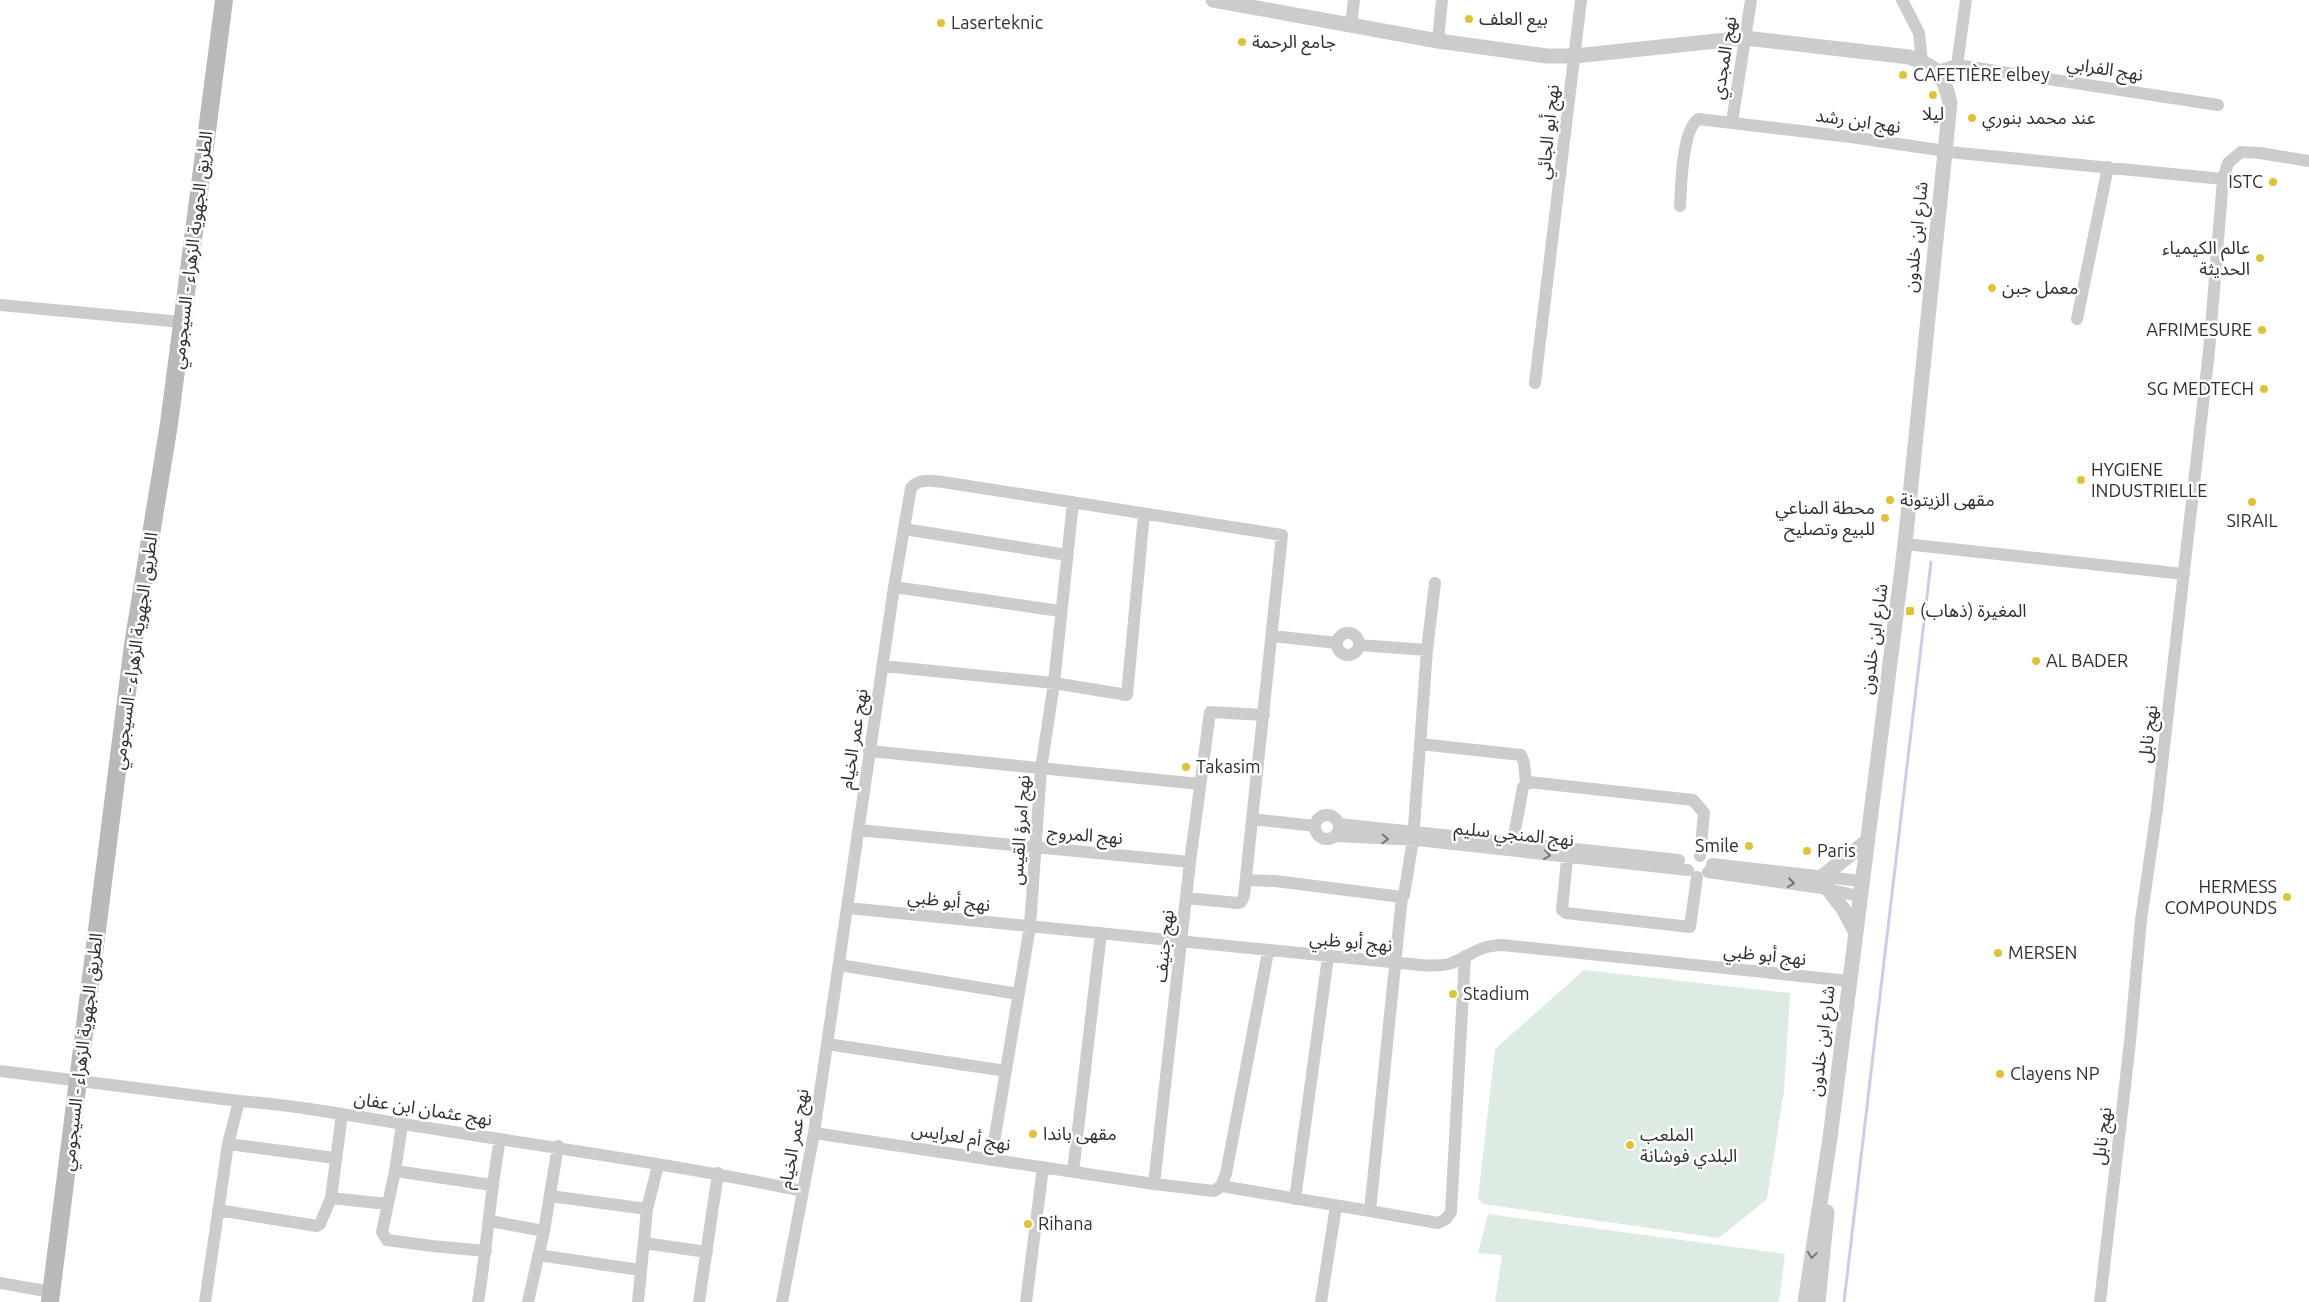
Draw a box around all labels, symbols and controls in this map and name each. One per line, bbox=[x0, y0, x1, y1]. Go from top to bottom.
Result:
place label: بيع العلف bbox=[1479, 8, 1548, 33]
place label: Laserteknic bbox=[951, 12, 1043, 32]
marker: بيع العلف bbox=[1463, 13, 1475, 25]
street label: نهج المجدي bbox=[1707, 15, 1744, 101]
marker: Laserteknic bbox=[935, 17, 947, 29]
place label: جامع الرحمة bbox=[1252, 31, 1336, 56]
marker: جامع الرحمة bbox=[1236, 36, 1248, 48]
street label: نهج الفرابي bbox=[2065, 52, 2145, 88]
place label: CAFETIÈRE elbey bbox=[1913, 63, 2050, 84]
marker: CAFETIÈRE elbey bbox=[1897, 69, 1909, 81]
street label: نهج أبو الجائي bbox=[1532, 83, 1566, 181]
marker: ليلا bbox=[1927, 89, 1939, 101]
place label: ليلا bbox=[1922, 103, 1944, 123]
street label: نهج ابن رشد bbox=[1814, 104, 1902, 140]
place label: عند محمد بنوري bbox=[1982, 107, 2096, 131]
marker: عند محمد بنوري bbox=[1966, 112, 1978, 124]
street label: الطريق الجهوية الزهراء - السيجومي bbox=[166, 130, 220, 371]
place label: ISTC bbox=[2228, 171, 2263, 191]
marker: ISTC bbox=[2267, 176, 2279, 188]
street label: شارع ابن خلدون bbox=[1899, 180, 1936, 294]
place label: عالم الكيمياء الحديثة bbox=[2162, 237, 2250, 278]
marker: عالم الكيمياء الحديثة bbox=[2254, 252, 2266, 264]
place label: معمل جبن bbox=[2002, 277, 2078, 299]
marker: معمل جبن bbox=[1986, 282, 1998, 294]
place label: AFRIMESURE bbox=[2146, 319, 2252, 339]
marker: AFRIMESURE bbox=[2256, 324, 2268, 336]
place label: SG MEDTECH bbox=[2147, 378, 2254, 398]
marker: SG MEDTECH bbox=[2258, 383, 2270, 395]
place label: HYGIENE INDUSTRIELLE bbox=[2091, 459, 2207, 500]
marker: HYGIENE INDUSTRIELLE bbox=[2075, 474, 2087, 486]
place label: مقهى الزيتونة bbox=[1900, 489, 1995, 511]
marker: مقهى الزيتونة bbox=[1884, 494, 1896, 506]
marker: SIRAIL bbox=[2246, 496, 2258, 508]
place label: محطة المناعي للبيع وتصليح bbox=[1775, 497, 1875, 543]
place label: SIRAIL bbox=[2226, 510, 2278, 530]
marker: محطة المناعي للبيع وتصليح bbox=[1879, 512, 1891, 524]
street label: الطريق الجهوية الزهراء - السيجومي bbox=[107, 531, 165, 772]
street label: شارع ابن خلدون bbox=[1855, 582, 1896, 696]
place label: المغيرة (ذهاب) bbox=[1920, 600, 2027, 622]
marker: المغيرة (ذهاب) bbox=[1904, 605, 1916, 617]
place label: AL BADER bbox=[2046, 650, 2128, 670]
marker: AL BADER bbox=[2030, 655, 2042, 667]
street label: نهج عمر الخيام bbox=[835, 687, 876, 791]
street label: نهج نابل bbox=[2134, 704, 2164, 764]
place label: Takasim bbox=[1196, 756, 1261, 776]
marker: Takasim bbox=[1180, 761, 1192, 773]
street label: نهج امرؤ القيس bbox=[1005, 774, 1037, 886]
street label: نهج المنجي سليم bbox=[1453, 817, 1575, 853]
street label: نهج المروج bbox=[1046, 821, 1124, 851]
one-way arrow bbox=[1381, 833, 1389, 844]
place label: Smile bbox=[1695, 835, 1739, 855]
marker: Smile bbox=[1743, 840, 1755, 852]
place label: Paris bbox=[1817, 840, 1856, 860]
marker: Paris bbox=[1801, 845, 1813, 857]
one-way arrow bbox=[1543, 849, 1551, 860]
place label: HERMESS COMPOUNDS bbox=[2165, 876, 2277, 917]
one-way arrow bbox=[1786, 878, 1795, 888]
street label: نهج أبو ظبي bbox=[906, 885, 991, 918]
marker: HERMESS COMPOUNDS bbox=[2281, 891, 2293, 903]
street label: نهج جنيف bbox=[1149, 909, 1181, 984]
street label: نهج أبو ظبي bbox=[1308, 927, 1393, 959]
street label: الطريق الجهوية الزهراء - السيجومي bbox=[56, 932, 110, 1173]
street label: نهج أبو ظبي bbox=[1722, 939, 1807, 972]
place label: MERSEN bbox=[2008, 942, 2077, 962]
marker: MERSEN bbox=[1992, 947, 2004, 959]
place label: Stadium bbox=[1463, 983, 1529, 1003]
street label: شارع ابن خلدون bbox=[1804, 984, 1843, 1098]
marker: Stadium bbox=[1447, 988, 1459, 1000]
place label: Clayens NP bbox=[2010, 1063, 2100, 1083]
marker: Clayens NP bbox=[1994, 1068, 2006, 1080]
street label: نهج عثمان ابن عفان bbox=[352, 1087, 494, 1133]
street label: نهج عمر الخيام bbox=[774, 1087, 817, 1191]
street label: نهج نابل bbox=[2088, 1106, 2118, 1166]
street label: نهج أم لعرايس bbox=[909, 1118, 1012, 1159]
place label: مقهى باندا bbox=[1043, 1123, 1117, 1145]
place label: الملعب البلدي فوشانة bbox=[1640, 1124, 1737, 1169]
marker: مقهى باندا bbox=[1027, 1128, 1039, 1140]
marker: الملعب البلدي فوشانة bbox=[1624, 1139, 1636, 1151]
place label: Rihana bbox=[1038, 1213, 1093, 1233]
marker: Rihana bbox=[1022, 1218, 1034, 1230]
one-way arrow bbox=[1807, 1251, 1817, 1260]

